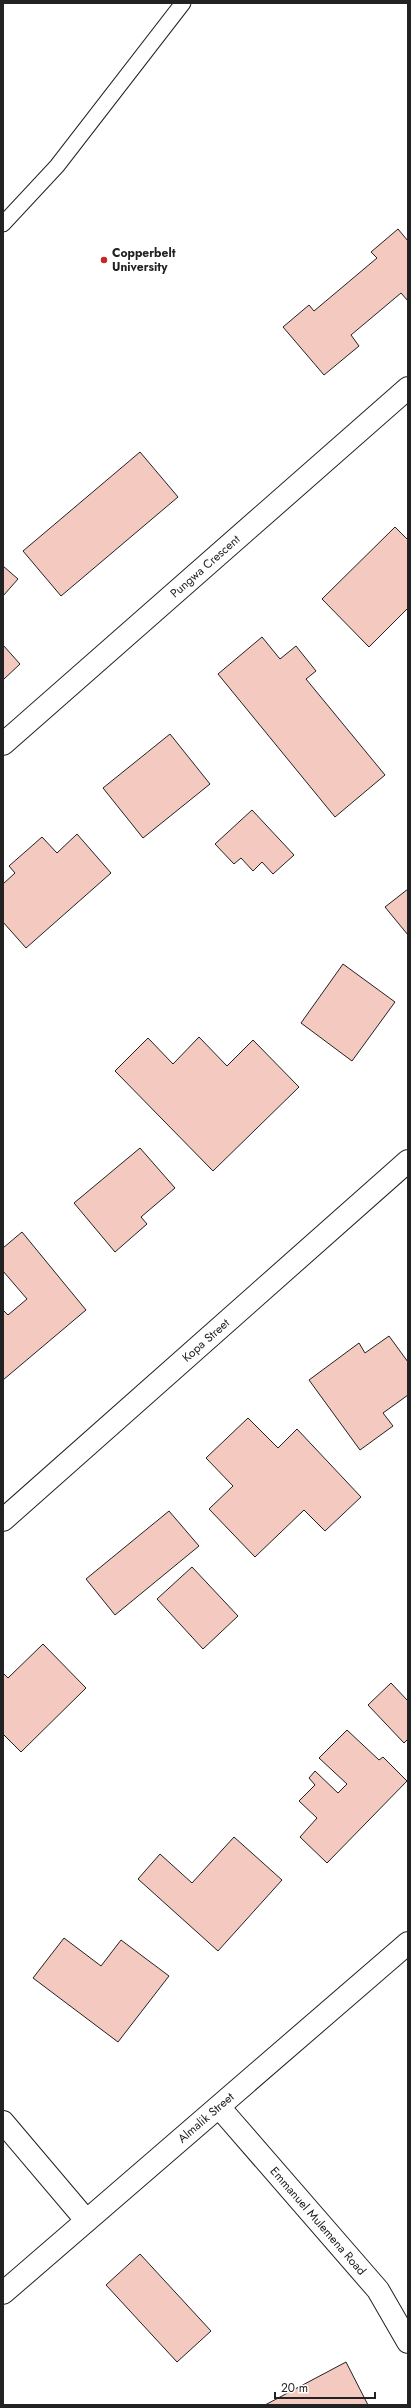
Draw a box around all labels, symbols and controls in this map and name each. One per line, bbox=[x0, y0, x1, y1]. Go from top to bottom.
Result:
place label: Copperbelt University bbox=[112, 244, 176, 276]
marker: Copperbelt University bbox=[99, 255, 109, 265]
street label: Pungwa Crescent bbox=[166, 531, 244, 602]
street label: Kopa Street bbox=[178, 1314, 234, 1366]
street label: Almalik Street bbox=[174, 2088, 238, 2147]
street label: Emmanuel Mulemena Road bbox=[266, 2163, 370, 2279]
scale bar bbox=[275, 2374, 375, 2400]
text: 20 m bbox=[281, 2379, 308, 2397]

